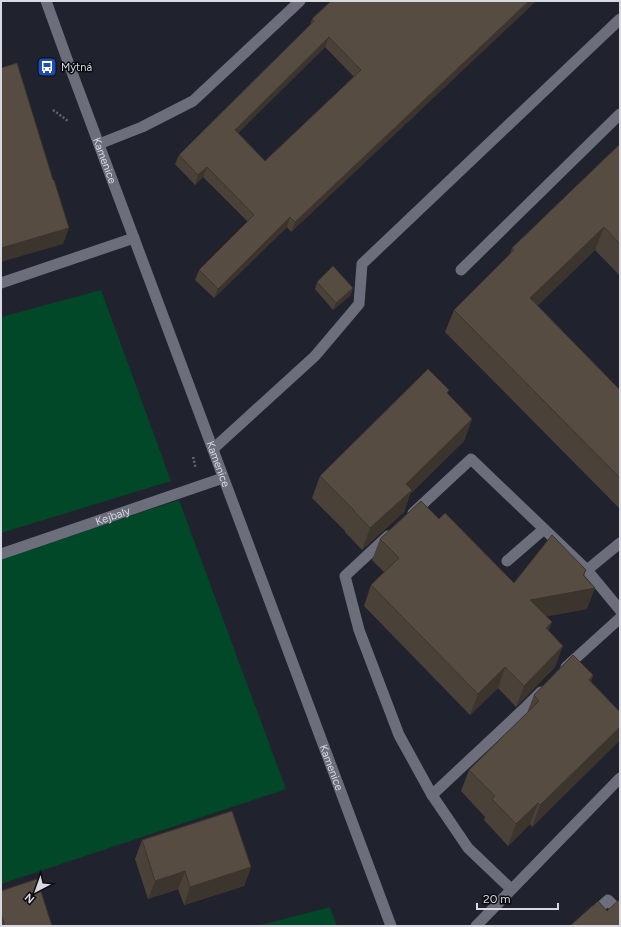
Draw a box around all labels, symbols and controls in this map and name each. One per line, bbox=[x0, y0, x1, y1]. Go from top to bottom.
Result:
bus stop icon: Mýtná bbox=[36, 56, 58, 78]
place label: Mýtná bbox=[61, 61, 92, 74]
street label: Kamenice bbox=[90, 136, 119, 186]
street label: Kamenice bbox=[203, 439, 232, 489]
street label: Kejbaly bbox=[94, 504, 132, 528]
street label: Kamenice bbox=[317, 743, 346, 793]
north arrow bbox=[16, 871, 56, 911]
scale bar bbox=[477, 885, 558, 911]
text: N bbox=[22, 890, 37, 906]
text: 20 m bbox=[483, 892, 511, 906]

